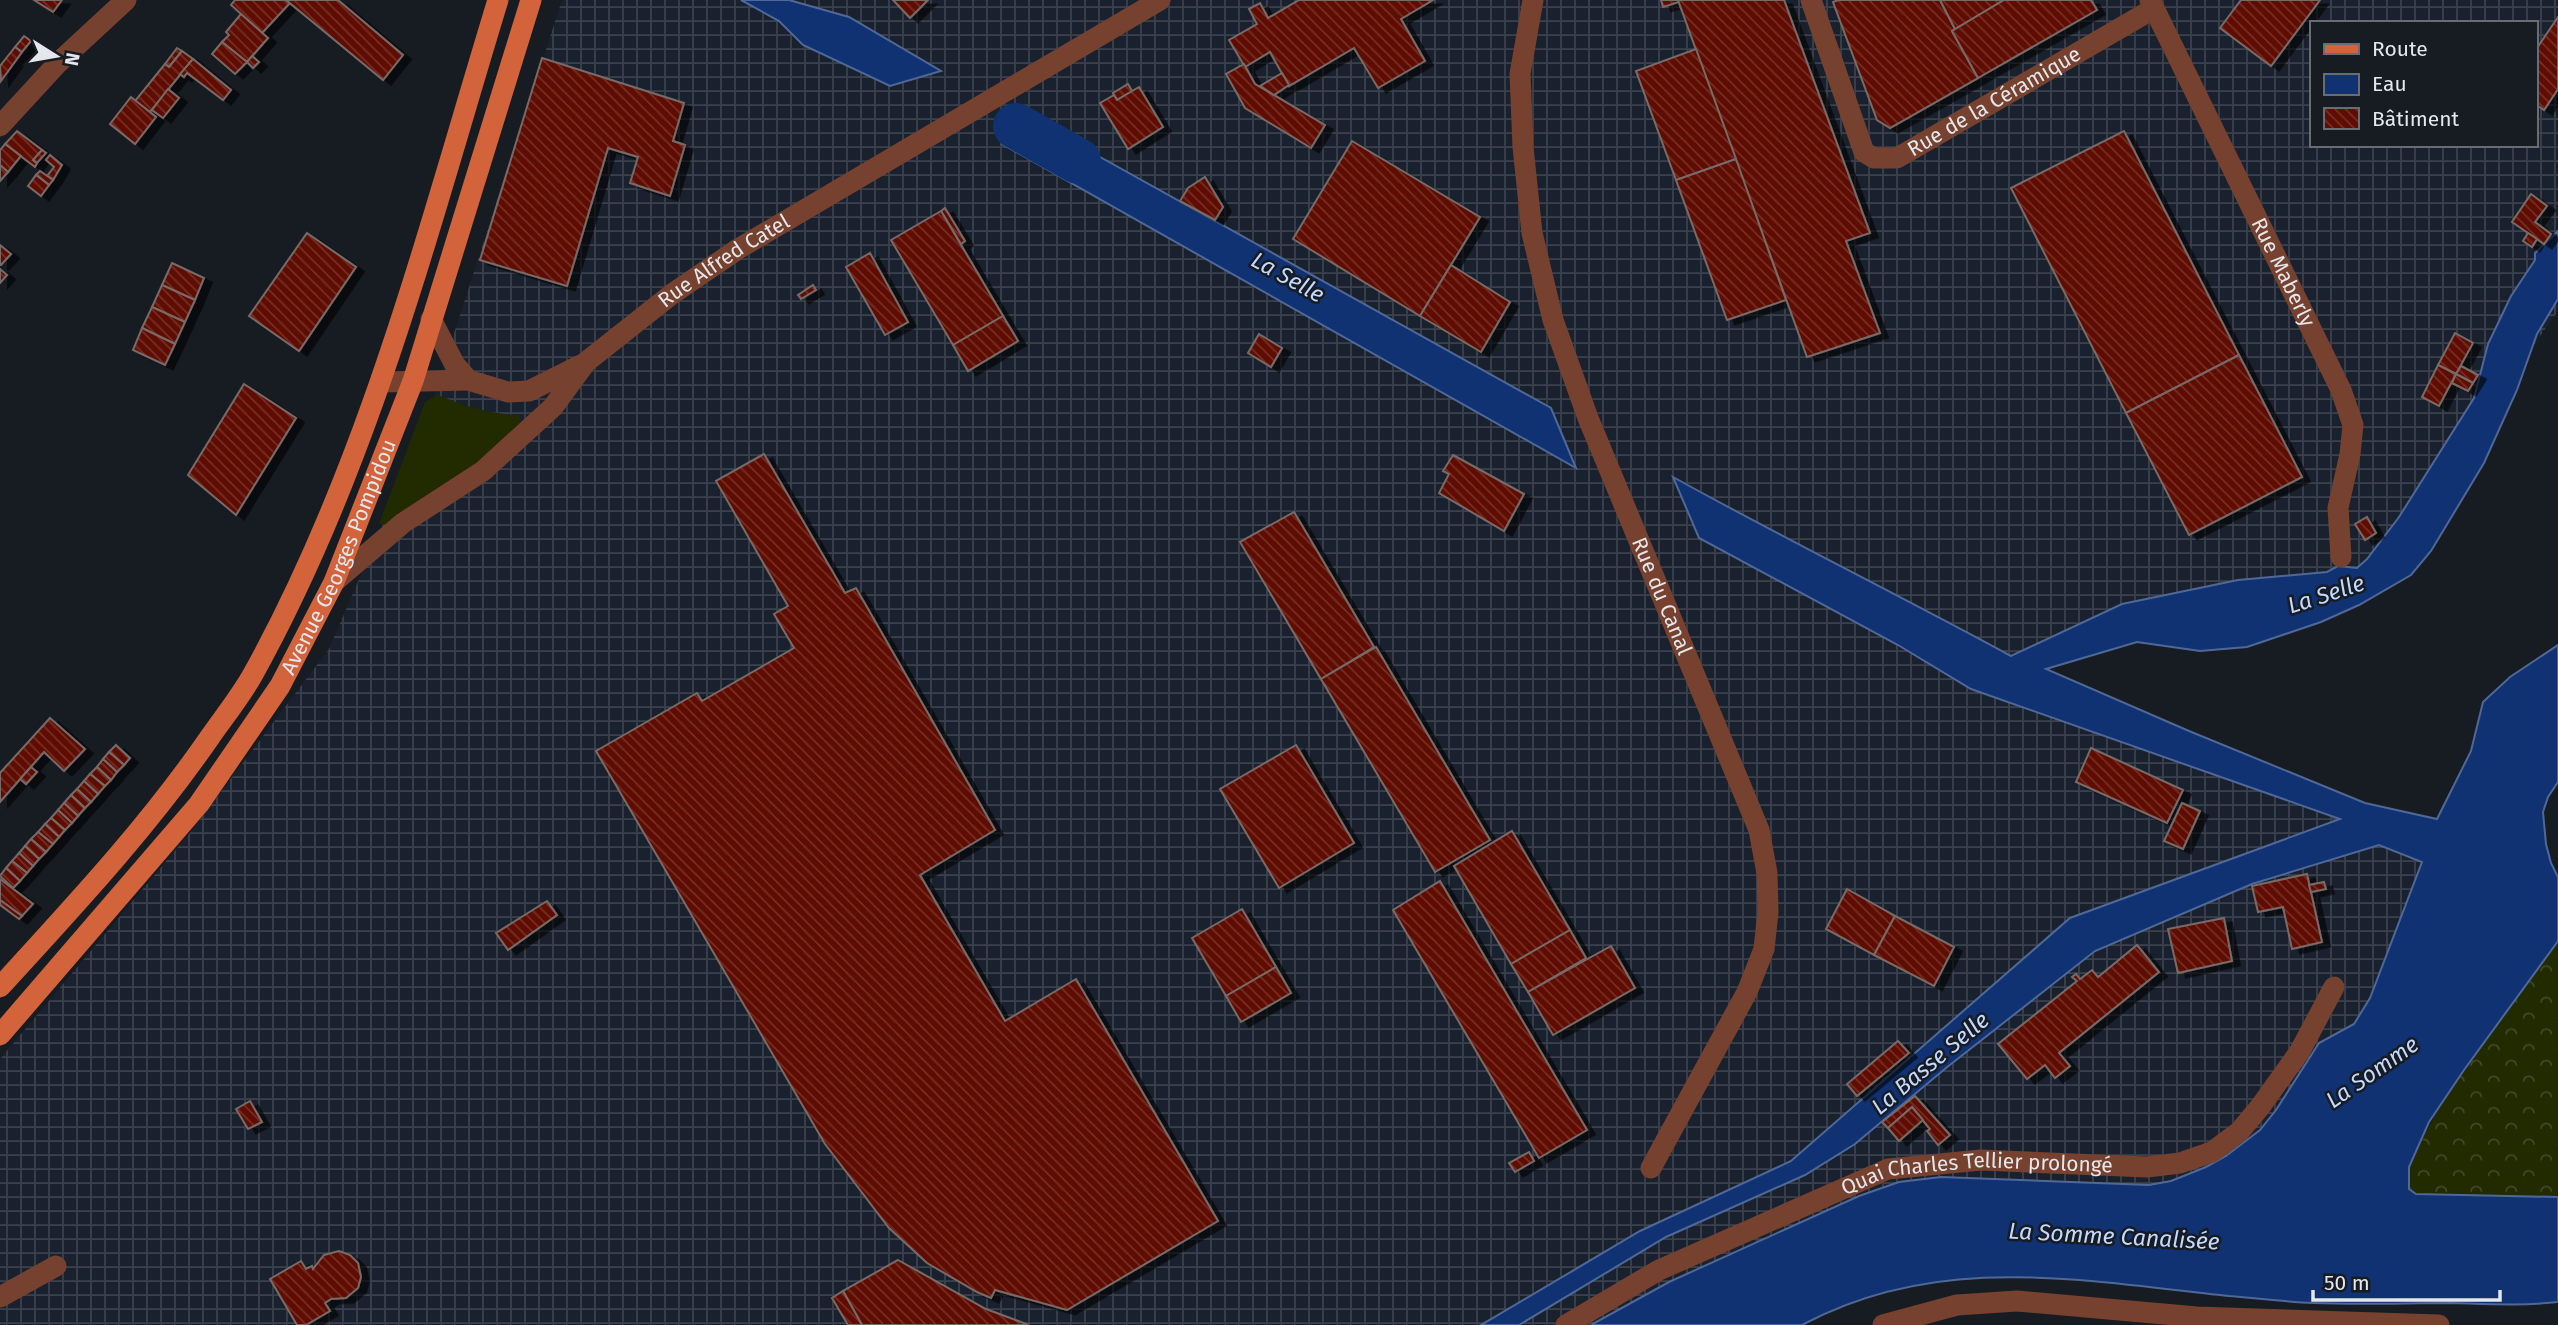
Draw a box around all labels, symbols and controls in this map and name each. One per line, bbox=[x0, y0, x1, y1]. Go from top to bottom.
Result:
north arrow bbox=[21, 21, 91, 91]
legend bbox=[2310, 21, 2537, 147]
text: Route bbox=[2372, 36, 2428, 62]
street label: Rue de la Céramique bbox=[1903, 41, 2086, 162]
text: N bbox=[60, 51, 85, 68]
text: Eau bbox=[2372, 71, 2407, 97]
text: Bâtiment bbox=[2372, 106, 2459, 132]
street label: Rue Alfred Catel bbox=[652, 208, 794, 313]
street label: Rue Maberly bbox=[2246, 213, 2321, 331]
water label: La Selle bbox=[1247, 246, 1329, 308]
street label: Avenue Georges Pompidou bbox=[275, 436, 402, 679]
street label: Rue du Canal bbox=[1626, 533, 1698, 659]
water label: La Selle bbox=[2284, 568, 2368, 620]
water label: La Basse Selle bbox=[1866, 1006, 1995, 1120]
water label: La Somme bbox=[2320, 1030, 2424, 1114]
street label: Quai Charles Tellier prolongé bbox=[1837, 1147, 2113, 1201]
water label: La Somme Canalisée bbox=[2008, 1216, 2220, 1256]
scale bar bbox=[2313, 1258, 2500, 1302]
text: 50 m bbox=[2324, 1270, 2370, 1296]

